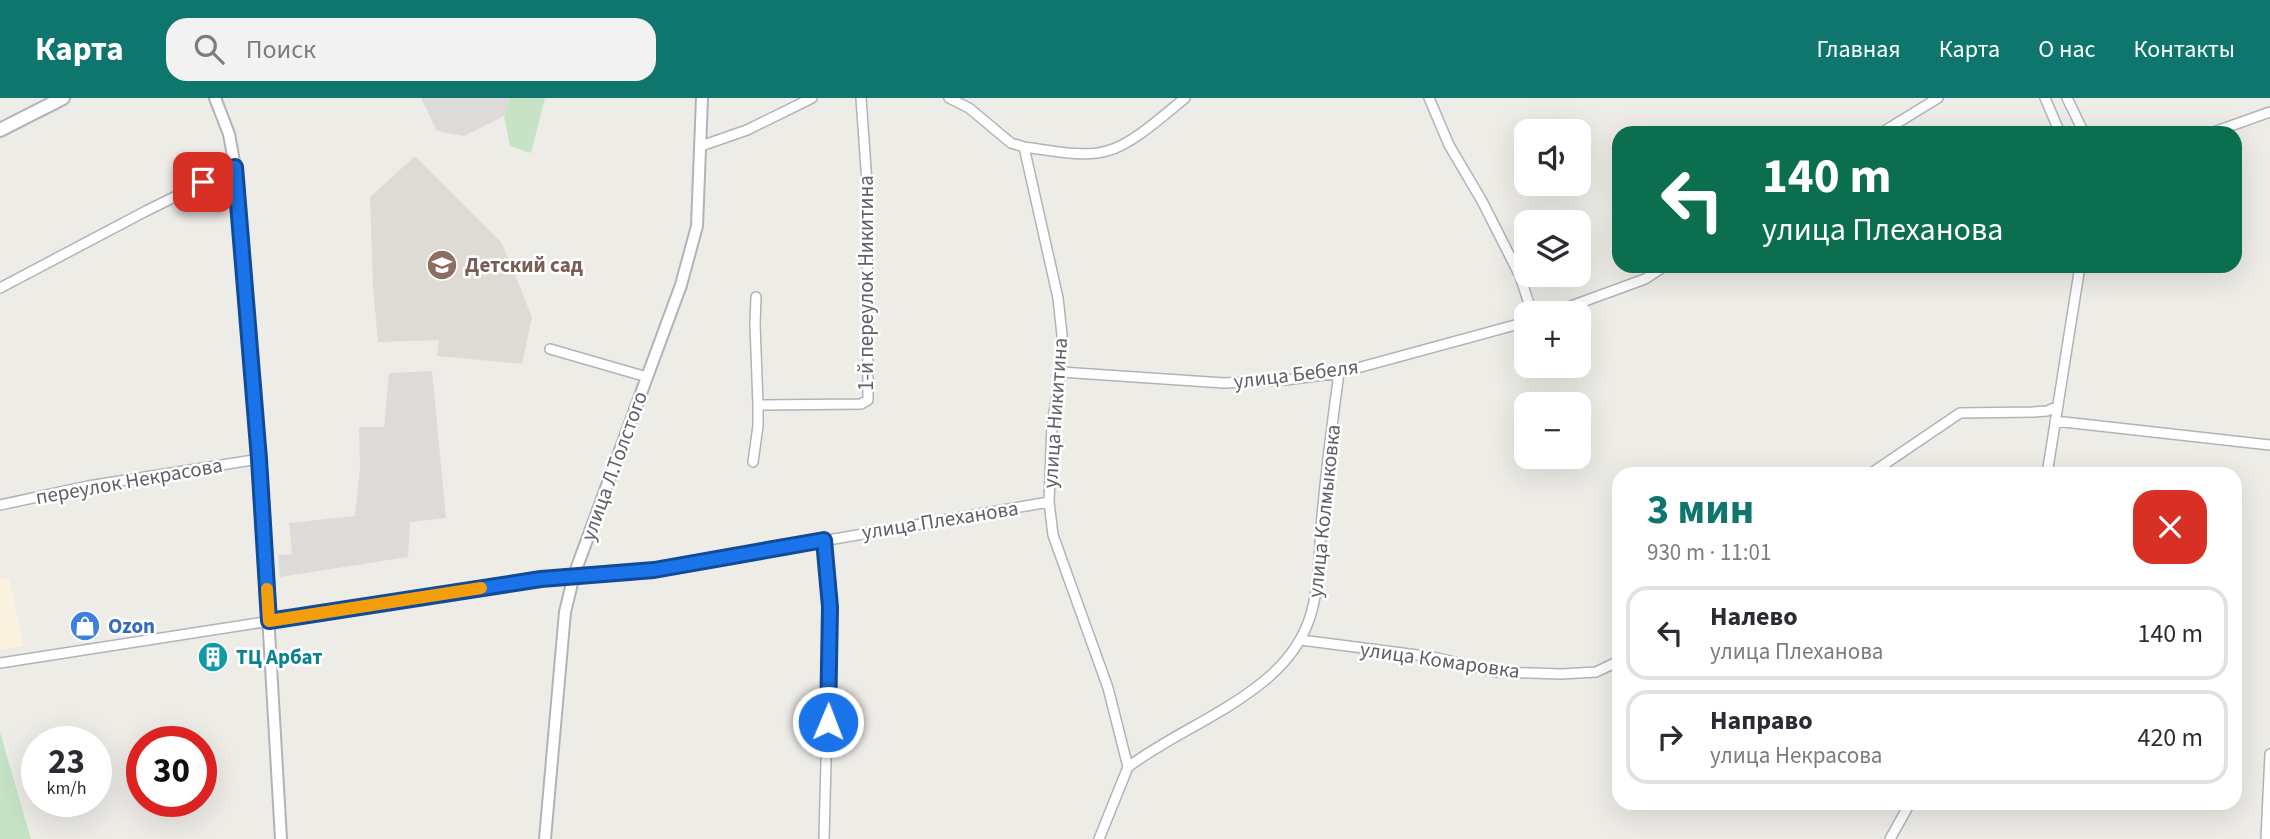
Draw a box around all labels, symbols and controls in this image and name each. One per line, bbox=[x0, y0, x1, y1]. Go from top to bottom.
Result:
search box bbox=[166, 18, 656, 81]
text: Карта bbox=[35, 26, 124, 73]
icon: search bbox=[190, 30, 228, 68]
text: Поиск bbox=[246, 31, 316, 68]
text: Главная bbox=[1816, 32, 1901, 67]
text: Карта bbox=[1939, 32, 2000, 67]
text: О нас bbox=[2038, 32, 2095, 67]
text: Контакты bbox=[2133, 32, 2235, 67]
map controls bbox=[1514, 119, 1591, 469]
button: sound bbox=[1514, 119, 1591, 196]
text: 140 m bbox=[1762, 142, 1891, 212]
pin bbox=[173, 152, 233, 212]
icon: left bbox=[1647, 154, 1738, 245]
icon: arrive bbox=[184, 163, 222, 201]
street label: 1-й переулок Никитина bbox=[851, 175, 881, 391]
text: улица Плеханова bbox=[1762, 207, 2003, 253]
button: layers bbox=[1514, 210, 1591, 287]
school or university icon: Детский сад bbox=[425, 248, 459, 282]
place label: Детский сад bbox=[465, 250, 584, 280]
button: + bbox=[1514, 301, 1591, 378]
street label: улица Никитина bbox=[1035, 337, 1075, 489]
street label: улица Бебеля bbox=[1232, 351, 1360, 397]
street label: улица Л.Толстого bbox=[573, 387, 655, 545]
button: − bbox=[1514, 392, 1591, 469]
street label: улица Колмыковка bbox=[1300, 423, 1348, 599]
street label: переулок Некрасова bbox=[33, 450, 225, 512]
text: 3 мин bbox=[1647, 480, 1754, 540]
button: close bbox=[2133, 490, 2207, 564]
street label: улица Плеханова bbox=[859, 493, 1021, 547]
text: 930 m · 11:01 bbox=[1647, 536, 1771, 569]
text: Налево bbox=[1710, 598, 1798, 635]
shop icon: Ozon bbox=[68, 609, 102, 643]
place label: Ozon bbox=[108, 611, 155, 641]
icon: left bbox=[1651, 614, 1689, 652]
text: 140 m bbox=[2137, 615, 2203, 652]
street label: улица Комаровка bbox=[1358, 634, 1522, 686]
text: улица Плеханова bbox=[1710, 635, 1883, 668]
building icon: ТЦ Арбат bbox=[196, 640, 230, 674]
place label: ТЦ Арбат bbox=[236, 642, 323, 672]
position arrow bbox=[791, 685, 865, 759]
text: Направо bbox=[1710, 702, 1813, 739]
icon: right bbox=[1651, 718, 1689, 756]
text: 420 m bbox=[2137, 719, 2203, 756]
speed limit sign: 30 bbox=[126, 726, 217, 817]
text: 23 bbox=[48, 737, 85, 787]
text: улица Некрасова bbox=[1710, 739, 1882, 772]
text: km/h bbox=[47, 776, 86, 801]

